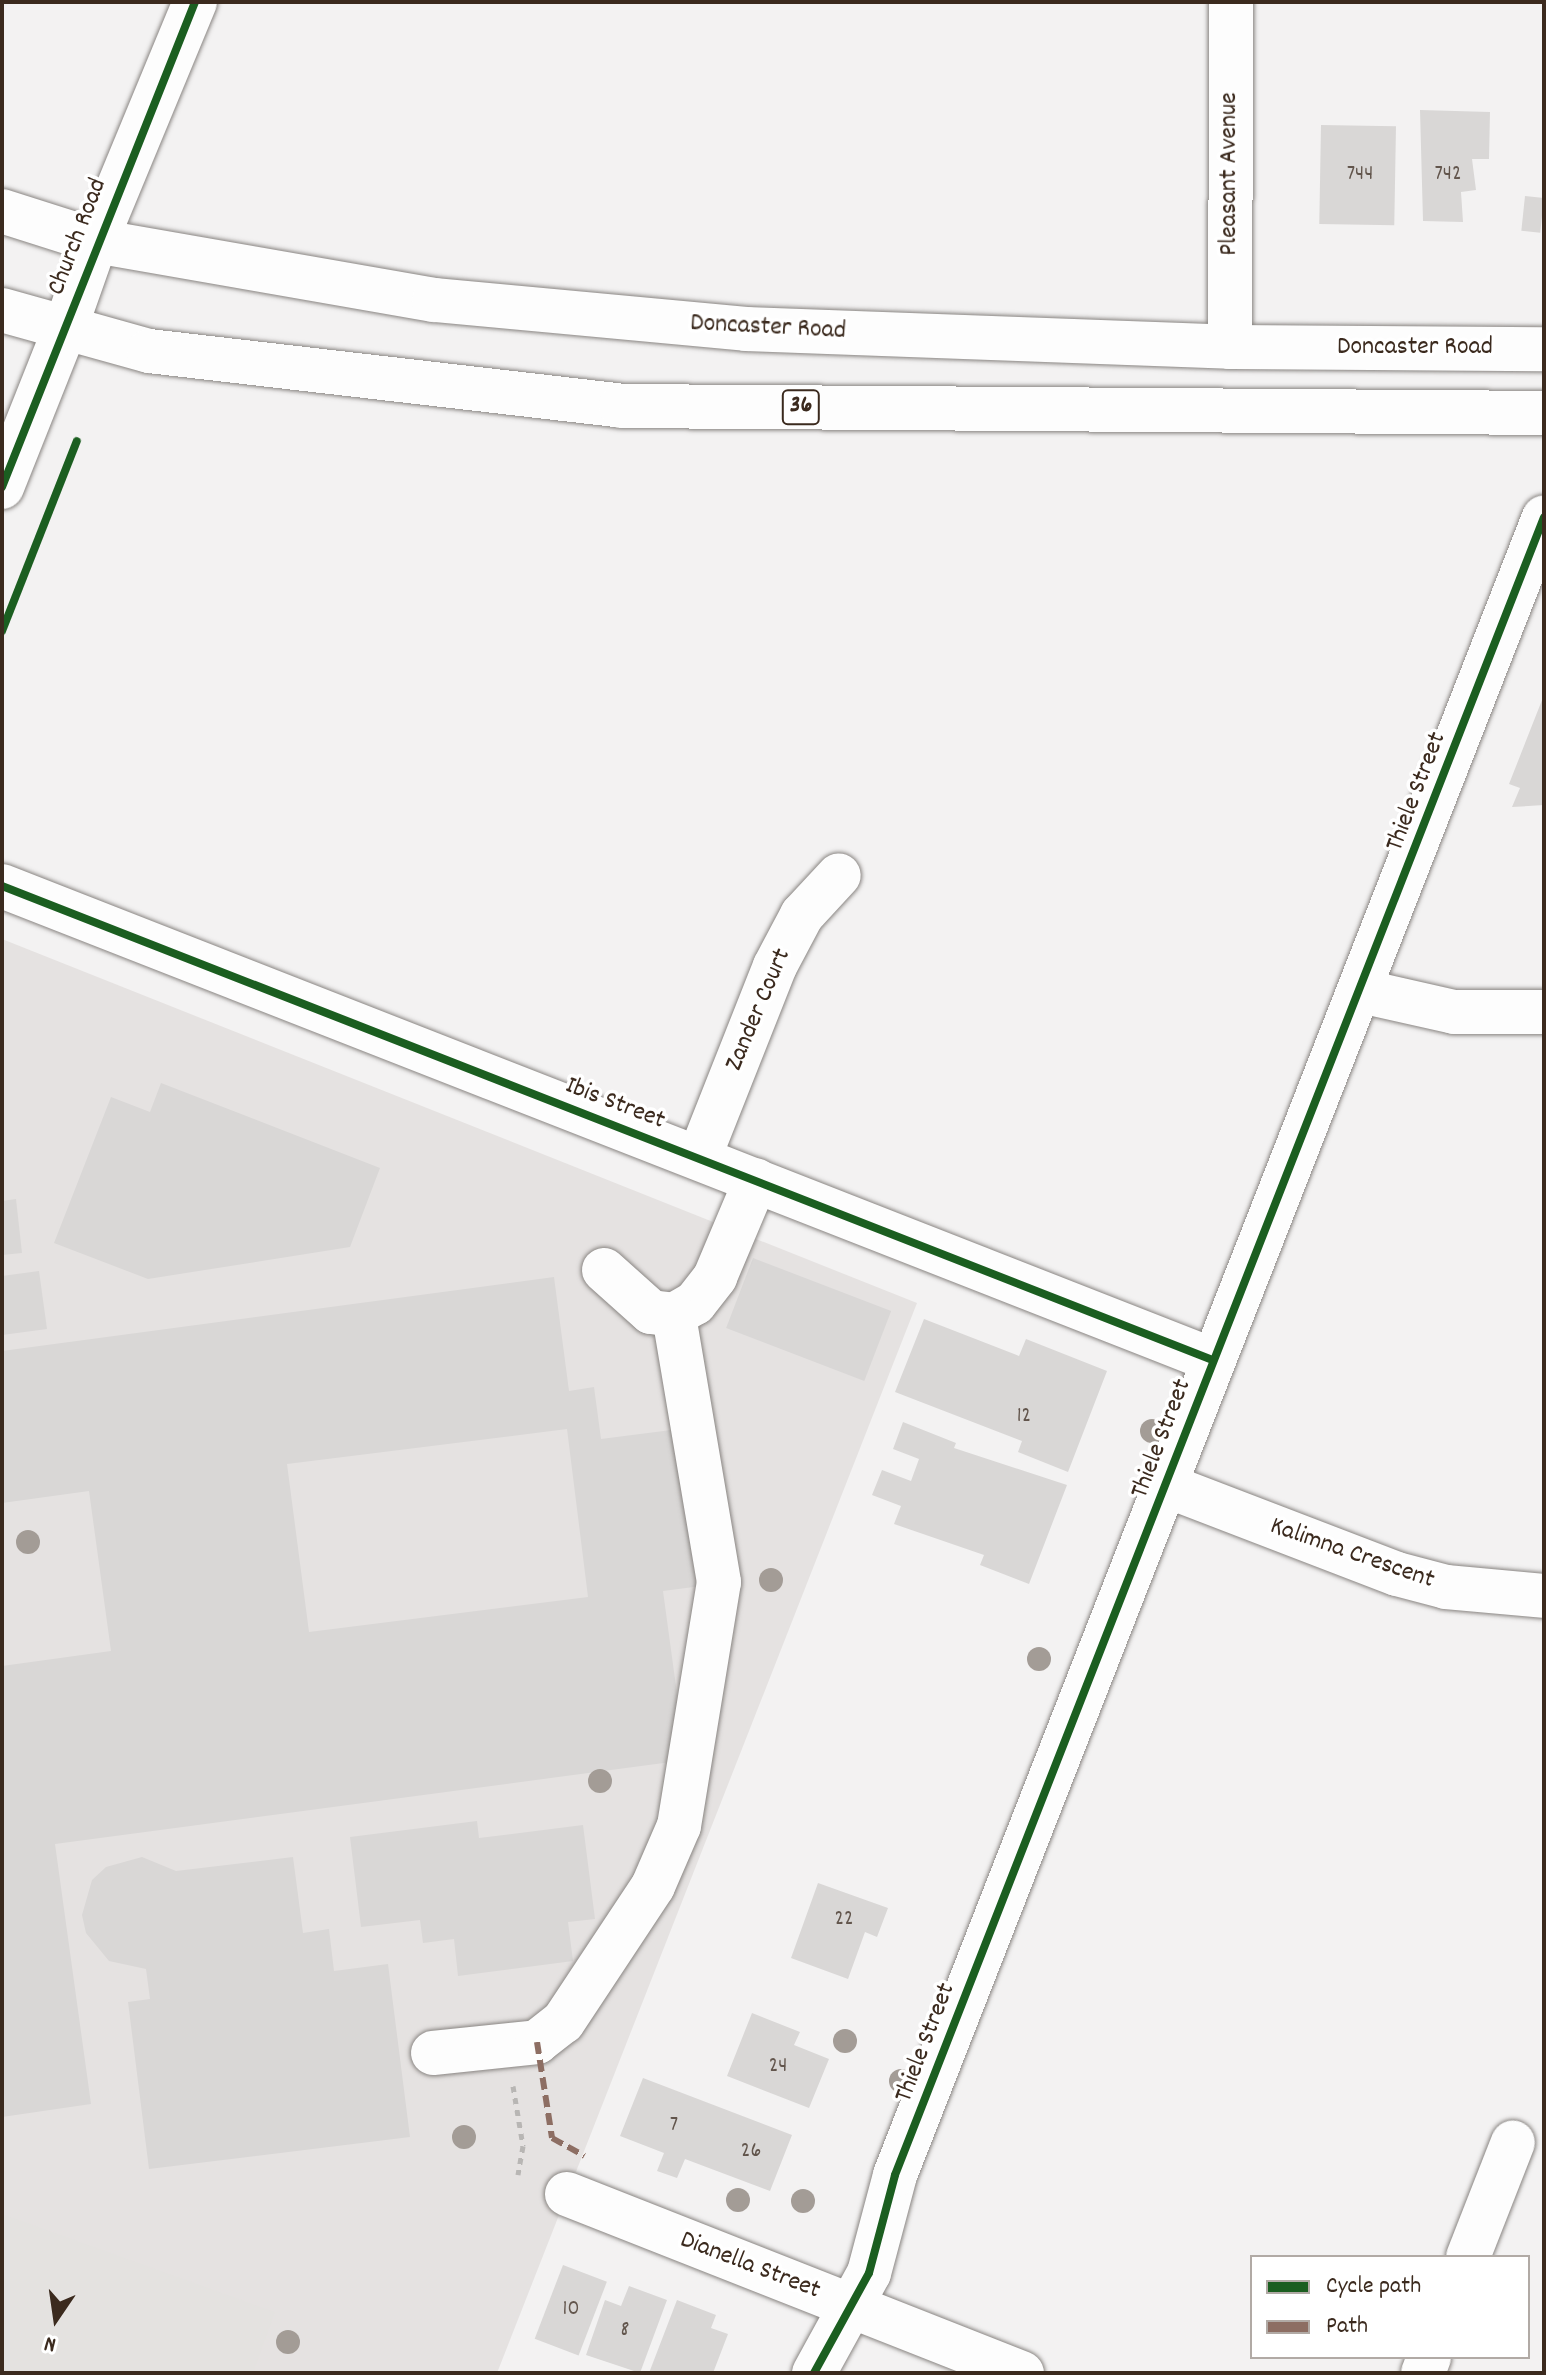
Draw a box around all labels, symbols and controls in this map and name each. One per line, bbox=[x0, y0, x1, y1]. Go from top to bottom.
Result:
street label: Pleasant Avenue bbox=[1214, 92, 1246, 256]
house number: 744 bbox=[1347, 162, 1373, 188]
house number: 742 bbox=[1434, 162, 1462, 188]
street label: Church Road bbox=[41, 174, 115, 300]
street label: Doncaster Road bbox=[689, 308, 847, 348]
street label: Doncaster Road bbox=[1337, 332, 1493, 364]
road number: 36 bbox=[781, 387, 821, 427]
street label: Thiele Street bbox=[1380, 728, 1454, 856]
street label: Zander Court bbox=[719, 944, 799, 1076]
street label: Ibis Street bbox=[561, 1071, 669, 1137]
street label: Thiele Street bbox=[1125, 1375, 1199, 1503]
house number: 12 bbox=[1017, 1404, 1031, 1430]
street label: Kalimna Crescent bbox=[1266, 1511, 1438, 1597]
house number: 22 bbox=[834, 1907, 854, 1933]
street label: Thiele Street bbox=[889, 1979, 963, 2107]
house number: 24 bbox=[769, 2054, 787, 2080]
house number: 7 bbox=[670, 2113, 678, 2139]
house number: 26 bbox=[741, 2139, 761, 2165]
street label: Dianella Street bbox=[676, 2225, 824, 2307]
legend bbox=[1250, 2255, 1530, 2359]
text: Cycle path bbox=[1326, 2270, 1421, 2304]
north arrow bbox=[16, 2279, 96, 2359]
house number: 10 bbox=[563, 2297, 579, 2323]
text: Path bbox=[1326, 2310, 1368, 2344]
house number: 8 bbox=[621, 2318, 629, 2344]
text: N bbox=[42, 2327, 59, 2359]

